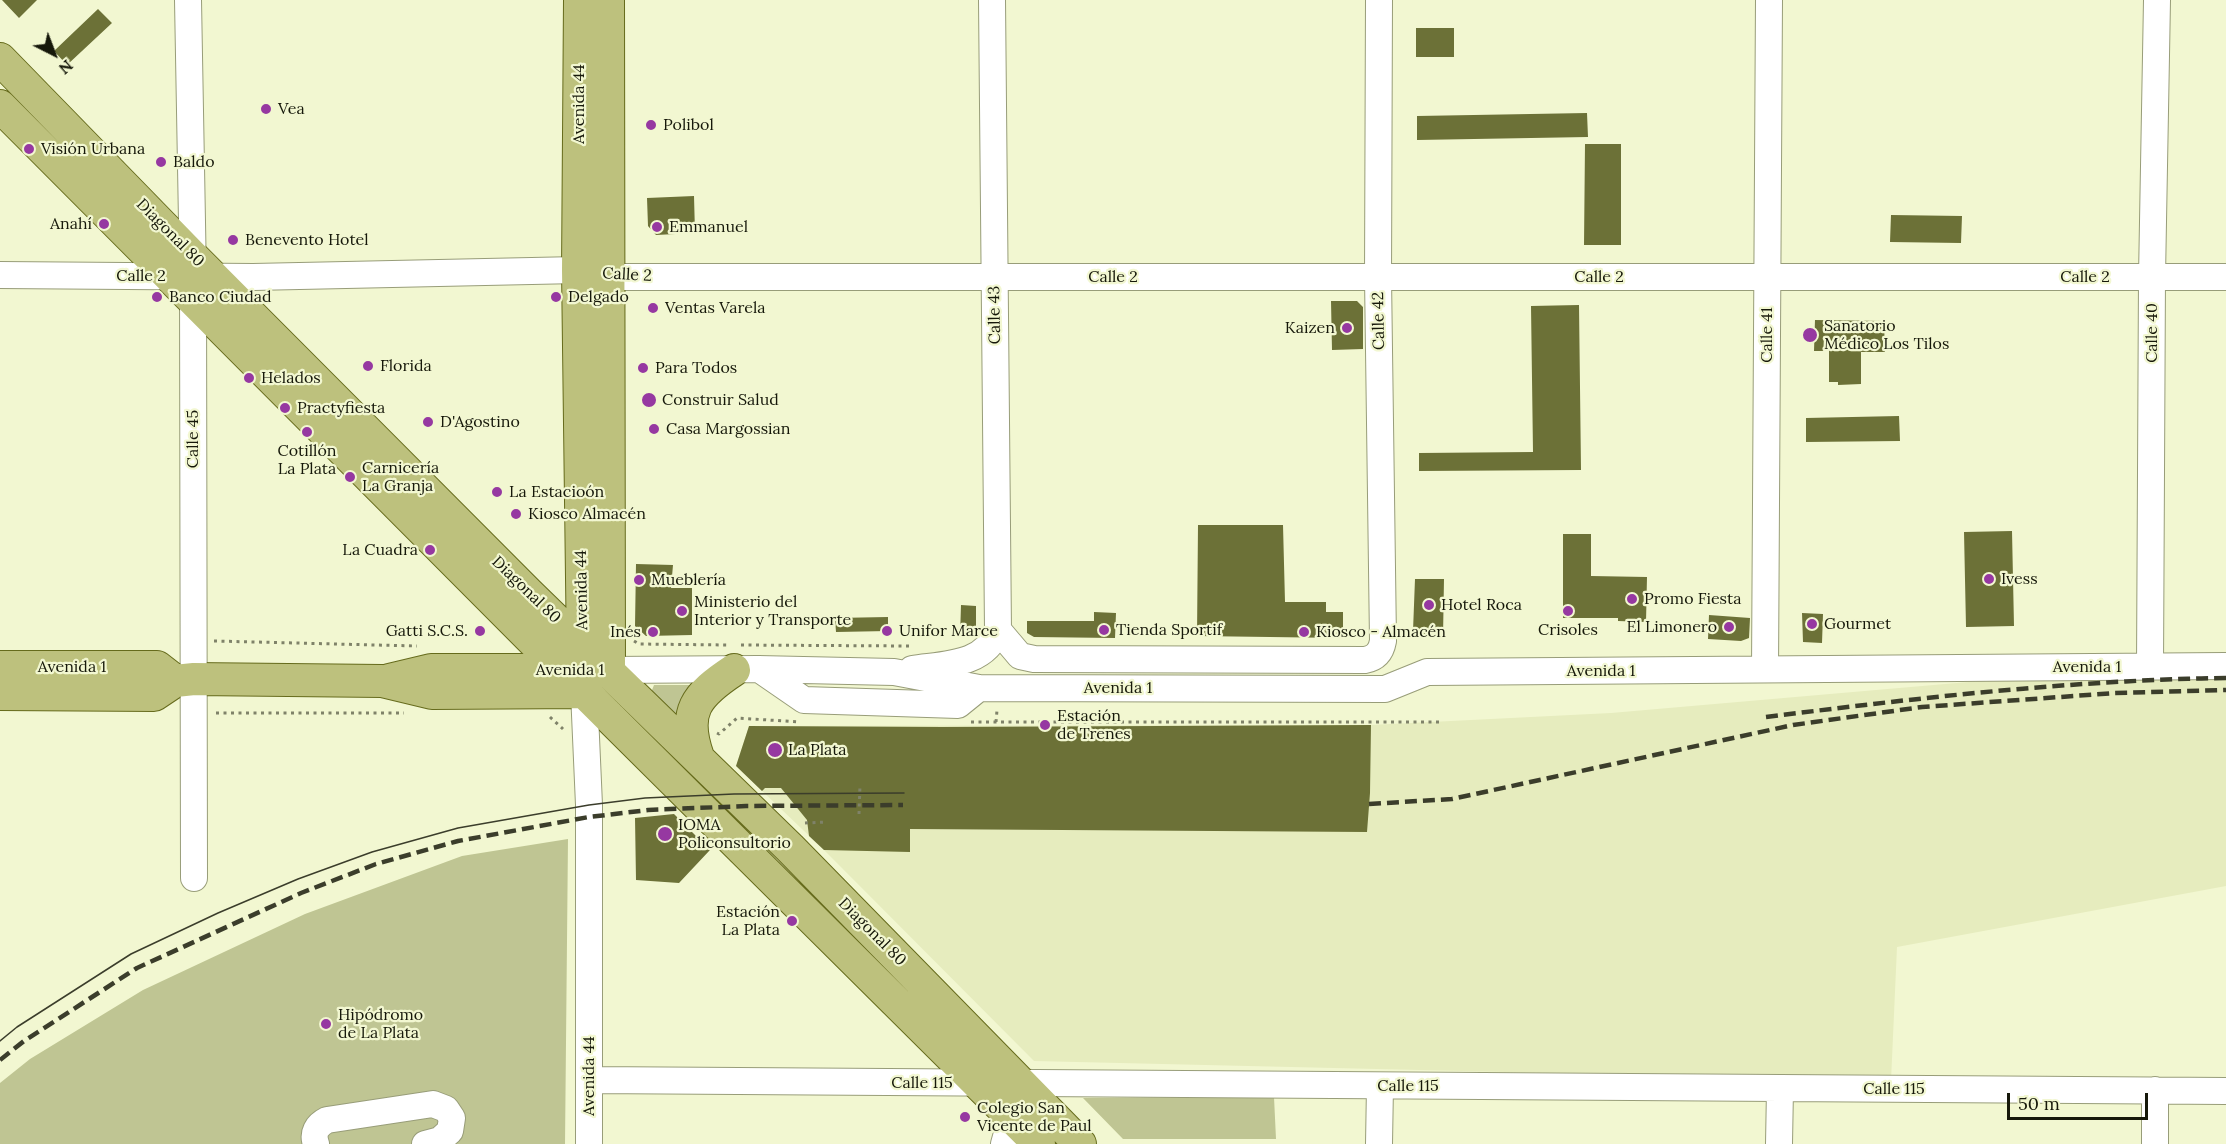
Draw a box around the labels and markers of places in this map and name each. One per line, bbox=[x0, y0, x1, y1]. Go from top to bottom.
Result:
place label: Vea bbox=[278, 99, 305, 119]
marker: Vea bbox=[259, 102, 273, 116]
place label: Polibol bbox=[663, 115, 714, 135]
marker: Polibol bbox=[644, 118, 658, 132]
place label: Visión Urbana bbox=[41, 139, 145, 159]
marker: Visión Urbana bbox=[22, 142, 36, 156]
place label: Baldo bbox=[173, 152, 214, 172]
marker: Baldo bbox=[154, 155, 168, 169]
place label: Anahí bbox=[50, 214, 92, 234]
marker: Anahí bbox=[97, 217, 111, 231]
place label: Emmanuel bbox=[669, 217, 748, 237]
marker: Emmanuel bbox=[650, 220, 664, 234]
place label: Benevento Hotel bbox=[245, 230, 369, 250]
marker: Benevento Hotel bbox=[226, 233, 240, 247]
place label: Banco Ciudad bbox=[169, 287, 272, 307]
place label: Delgado bbox=[568, 287, 629, 307]
marker: Banco Ciudad bbox=[150, 290, 164, 304]
marker: Delgado bbox=[549, 290, 563, 304]
place label: Ventas Varela bbox=[665, 298, 766, 318]
marker: Ventas Varela bbox=[646, 301, 660, 315]
place label: Sanatorio Médico Los Tilos bbox=[1824, 316, 1949, 354]
place label: Kaizen bbox=[1285, 318, 1335, 338]
marker: Kaizen bbox=[1340, 321, 1354, 335]
marker: Sanatorio Médico Los Tilos bbox=[1801, 326, 1819, 344]
place label: Florida bbox=[380, 356, 432, 376]
place label: Para Todos bbox=[655, 358, 737, 378]
marker: Florida bbox=[361, 359, 375, 373]
marker: Para Todos bbox=[636, 361, 650, 375]
place label: Helados bbox=[261, 368, 321, 388]
marker: Helados bbox=[242, 371, 256, 385]
place label: Construir Salud bbox=[662, 390, 779, 410]
marker: Construir Salud bbox=[640, 391, 658, 409]
place label: Practyfiesta bbox=[297, 398, 385, 418]
marker: Practyfiesta bbox=[278, 401, 292, 415]
place label: D'Agostino bbox=[440, 412, 520, 432]
marker: D'Agostino bbox=[421, 415, 435, 429]
place label: Casa Margossian bbox=[666, 419, 791, 439]
marker: Casa Margossian bbox=[647, 422, 661, 436]
marker: Cotillón La Plata bbox=[300, 425, 314, 439]
place label: Cotillón La Plata bbox=[277, 441, 337, 479]
place label: Carnicería La Granja bbox=[362, 458, 439, 496]
marker: Carnicería La Granja bbox=[343, 470, 357, 484]
place label: La Estacioón bbox=[509, 482, 604, 502]
marker: La Estacioón bbox=[490, 485, 504, 499]
place label: Kiosco Almacén bbox=[528, 504, 646, 524]
marker: Kiosco Almacén bbox=[509, 507, 523, 521]
place label: La Cuadra bbox=[342, 540, 418, 560]
marker: La Cuadra bbox=[423, 543, 437, 557]
place label: Ivess bbox=[2001, 569, 2038, 589]
place label: Mueblería bbox=[651, 570, 726, 590]
marker: Ivess bbox=[1982, 572, 1996, 586]
marker: Mueblería bbox=[632, 573, 646, 587]
place label: Promo Fiesta bbox=[1644, 589, 1741, 609]
place label: Ministerio del Interior y Transporte bbox=[694, 592, 851, 630]
marker: Promo Fiesta bbox=[1625, 592, 1639, 606]
place label: Hotel Roca bbox=[1441, 595, 1522, 615]
marker: Hotel Roca bbox=[1422, 598, 1436, 612]
marker: Ministerio del Interior y Transporte bbox=[675, 604, 689, 618]
marker: Crisoles bbox=[1561, 604, 1575, 618]
place label: Gourmet bbox=[1824, 614, 1891, 634]
place label: El Limonero bbox=[1627, 617, 1717, 637]
marker: Gourmet bbox=[1805, 617, 1819, 631]
place label: Tienda Sportif bbox=[1116, 620, 1222, 640]
place label: Crisoles bbox=[1538, 620, 1598, 640]
marker: El Limonero bbox=[1722, 620, 1736, 634]
place label: Gatti S.C.S. bbox=[386, 621, 468, 641]
place label: Unifor Marce bbox=[899, 621, 998, 641]
place label: Inés bbox=[610, 622, 641, 642]
place label: Kiosco - Almacén bbox=[1316, 622, 1446, 642]
marker: Tienda Sportif bbox=[1097, 623, 1111, 637]
marker: Gatti S.C.S. bbox=[473, 624, 487, 638]
marker: Unifor Marce bbox=[880, 624, 894, 638]
marker: Inés bbox=[646, 625, 660, 639]
marker: Kiosco - Almacén bbox=[1297, 625, 1311, 639]
place label: Estación de Trenes bbox=[1057, 706, 1131, 744]
marker: Estación de Trenes bbox=[1038, 718, 1052, 732]
place label: La Plata bbox=[788, 740, 847, 760]
marker: La Plata bbox=[766, 741, 784, 759]
place label: IOMA Policonsultorio bbox=[678, 815, 791, 853]
marker: IOMA Policonsultorio bbox=[656, 825, 674, 843]
place label: Estación La Plata bbox=[716, 902, 780, 940]
marker: Estación La Plata bbox=[785, 914, 799, 928]
place label: Hipódromo de La Plata bbox=[338, 1005, 423, 1043]
marker: Hipódromo de La Plata bbox=[319, 1017, 333, 1031]
place label: Colegio San Vicente de Paul bbox=[977, 1098, 1092, 1136]
marker: Colegio San Vicente de Paul bbox=[958, 1110, 972, 1124]

